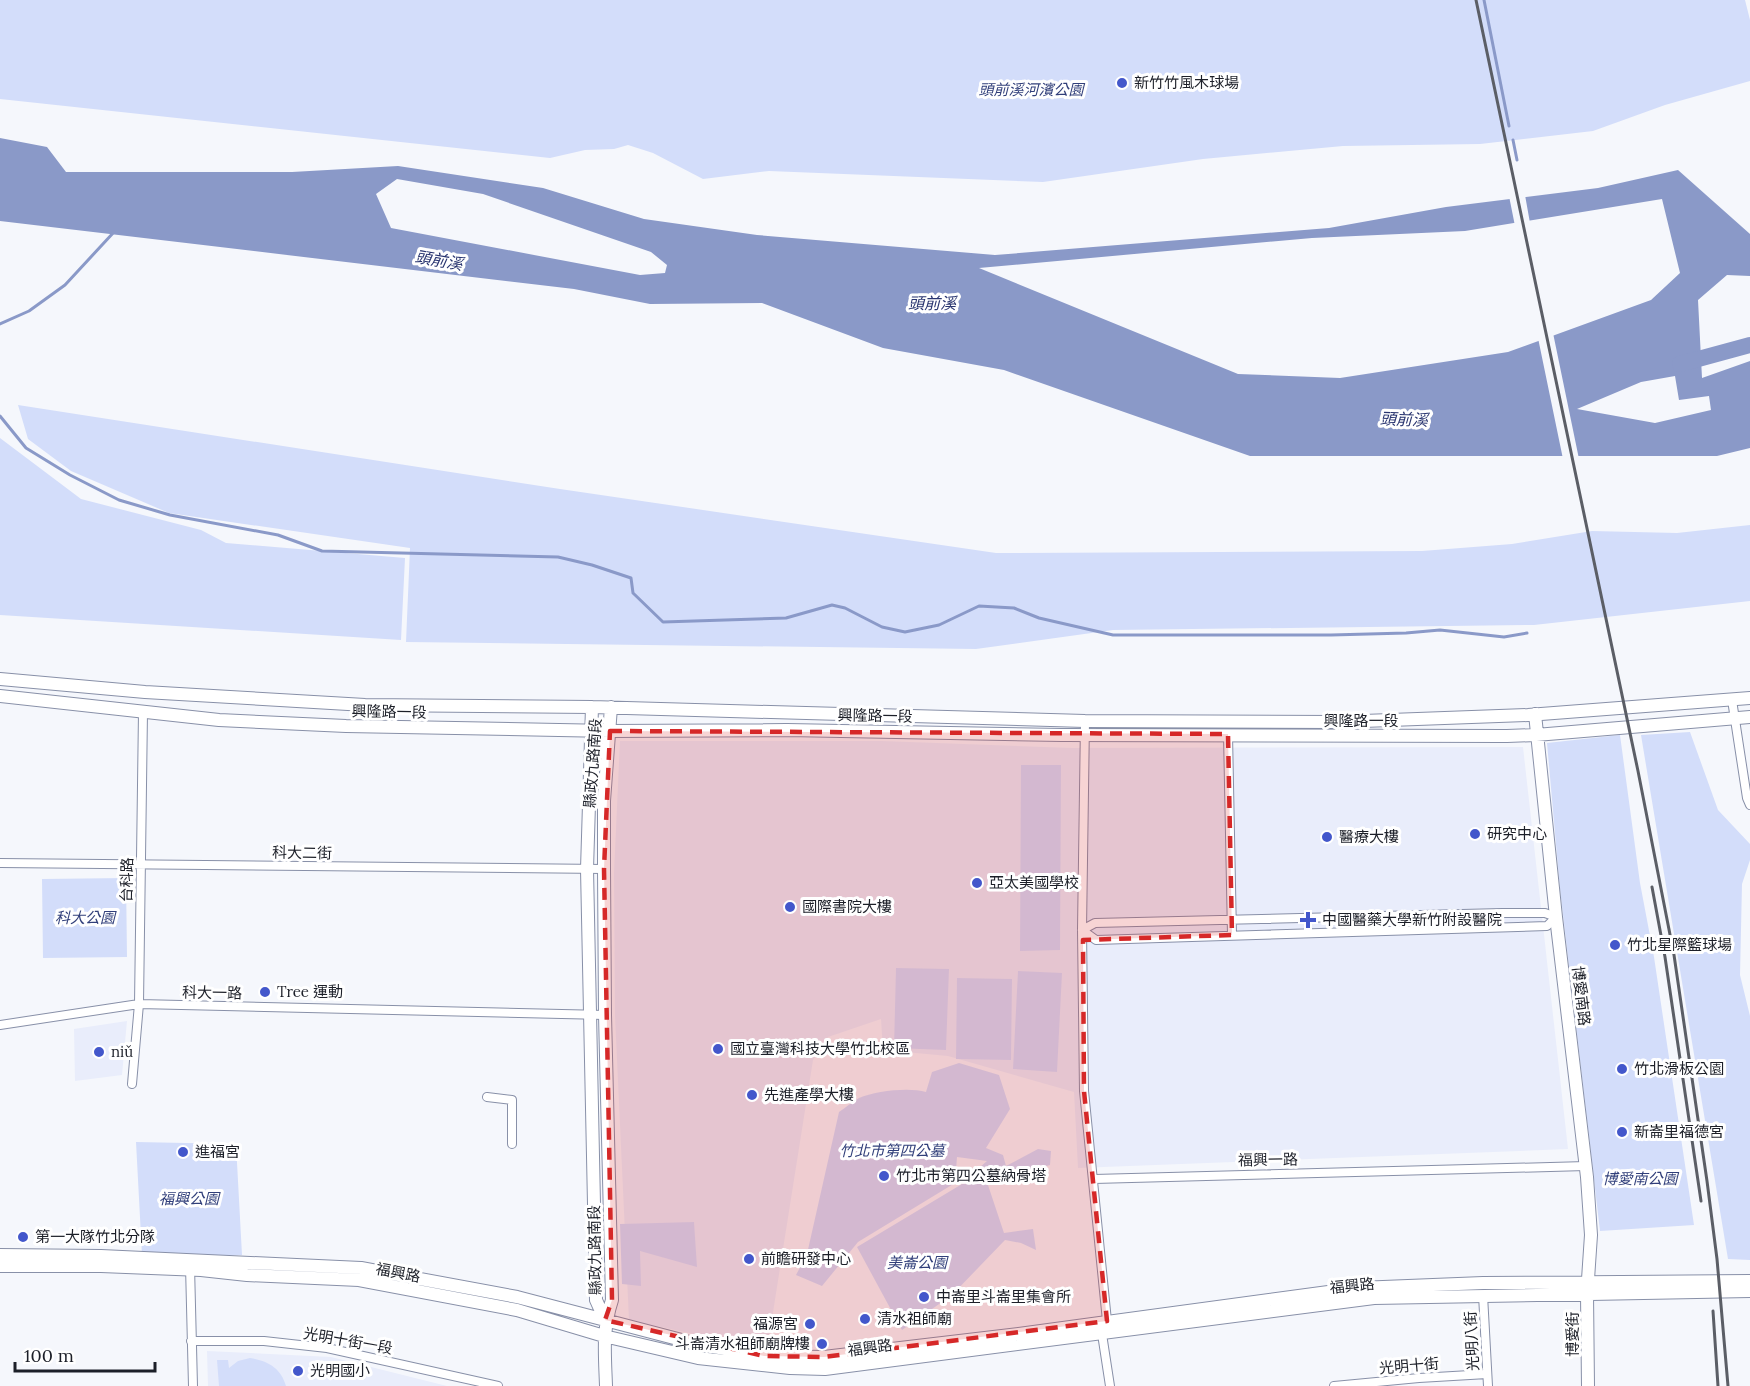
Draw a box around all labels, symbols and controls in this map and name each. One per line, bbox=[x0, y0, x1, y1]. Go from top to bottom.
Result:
place label: 新竹竹風木球場 bbox=[1134, 73, 1239, 92]
marker: 新竹竹風木球場 bbox=[1115, 76, 1129, 90]
park label: 頭前溪河濱公園 bbox=[978, 80, 1085, 99]
water label: 頭前溪 bbox=[414, 246, 466, 274]
water label: 頭前溪 bbox=[908, 293, 958, 313]
water label: 頭前溪 bbox=[1380, 408, 1430, 430]
street label: 興隆路一段 bbox=[351, 701, 427, 722]
street label: 興隆路一段 bbox=[837, 705, 913, 726]
street label: 興隆路一段 bbox=[1323, 711, 1399, 730]
street label: 縣政九路南段 bbox=[580, 717, 605, 809]
place label: 研究中心 bbox=[1487, 824, 1547, 843]
place label: 醫療大樓 bbox=[1339, 827, 1399, 846]
marker: 研究中心 bbox=[1468, 827, 1482, 841]
marker: 醫療大樓 bbox=[1320, 830, 1334, 844]
street label: 科大二街 bbox=[272, 842, 332, 863]
street label: 台科路 bbox=[117, 857, 136, 903]
place label: 亞太美國學校 bbox=[989, 873, 1079, 892]
marker: 亞太美國學校 bbox=[970, 876, 984, 890]
place label: 國際書院大樓 bbox=[802, 897, 892, 916]
marker: 國際書院大樓 bbox=[783, 900, 797, 914]
park label: 科大公園 bbox=[55, 908, 117, 927]
place label: 中國醫藥大學新竹附設醫院 bbox=[1322, 910, 1502, 929]
marker: 中國醫藥大學新竹附設醫院 bbox=[1299, 911, 1317, 929]
place label: 竹北星際籃球場 bbox=[1627, 935, 1732, 954]
marker: 竹北星際籃球場 bbox=[1608, 938, 1622, 952]
street label: 博愛南路 bbox=[1568, 965, 1595, 1027]
street label: 科大一路 bbox=[182, 982, 242, 1003]
place label: Tree 運動 bbox=[277, 982, 343, 1001]
marker: Tree 運動 bbox=[258, 985, 272, 999]
place label: 國立臺灣科技大學竹北校區 bbox=[730, 1039, 910, 1058]
place label: niǔ bbox=[111, 1042, 133, 1061]
marker: 國立臺灣科技大學竹北校區 bbox=[711, 1042, 725, 1056]
marker: niǔ bbox=[92, 1045, 106, 1059]
place label: 竹北滑板公園 bbox=[1634, 1059, 1724, 1078]
marker: 竹北滑板公園 bbox=[1615, 1062, 1629, 1076]
place label: 先進產學大樓 bbox=[764, 1085, 854, 1104]
marker: 先進產學大樓 bbox=[745, 1088, 759, 1102]
place label: 新崙里福德宮 bbox=[1634, 1122, 1724, 1141]
marker: 新崙里福德宮 bbox=[1615, 1125, 1629, 1139]
park label: 竹北市第四公墓 bbox=[839, 1141, 947, 1160]
place label: 進福宮 bbox=[195, 1142, 240, 1161]
marker: 進福宮 bbox=[176, 1145, 190, 1159]
street label: 福興一路 bbox=[1238, 1149, 1298, 1170]
place label: 竹北市第四公墓納骨塔 bbox=[896, 1166, 1046, 1185]
marker: 竹北市第四公墓納骨塔 bbox=[877, 1169, 891, 1183]
park label: 博愛南公園 bbox=[1602, 1169, 1679, 1188]
park label: 福興公園 bbox=[159, 1189, 221, 1208]
street label: 縣政九路南段 bbox=[584, 1205, 605, 1295]
place label: 第一大隊竹北分隊 bbox=[35, 1227, 155, 1246]
marker: 第一大隊竹北分隊 bbox=[16, 1230, 30, 1244]
place label: 前瞻研發中心 bbox=[761, 1249, 851, 1268]
marker: 前瞻研發中心 bbox=[742, 1252, 756, 1266]
park label: 美崙公園 bbox=[887, 1253, 949, 1272]
street label: 福興路 bbox=[374, 1259, 422, 1286]
street label: 福興路 bbox=[1329, 1274, 1375, 1297]
place label: 中崙里斗崙里集會所 bbox=[936, 1287, 1071, 1306]
marker: 中崙里斗崙里集會所 bbox=[917, 1290, 931, 1304]
place label: 清水祖師廟 bbox=[877, 1309, 952, 1328]
street label: 光明八街 bbox=[1460, 1311, 1483, 1371]
street label: 博愛街 bbox=[1563, 1311, 1582, 1357]
marker: 清水祖師廟 bbox=[858, 1312, 872, 1326]
place label: 福源宮 bbox=[753, 1314, 798, 1333]
marker: 福源宮 bbox=[803, 1317, 817, 1331]
street label: 光明十街一段 bbox=[302, 1323, 394, 1358]
place label: 斗崙清水祖師廟牌樓 bbox=[675, 1334, 810, 1353]
scale bar bbox=[15, 1335, 154, 1373]
street label: 福興路 bbox=[846, 1335, 894, 1360]
marker: 斗崙清水祖師廟牌樓 bbox=[815, 1337, 829, 1351]
text: 100 m bbox=[24, 1344, 74, 1367]
street label: 光明十街 bbox=[1378, 1353, 1440, 1378]
place label: 光明國小 bbox=[310, 1361, 370, 1380]
marker: 光明國小 bbox=[291, 1364, 305, 1378]

